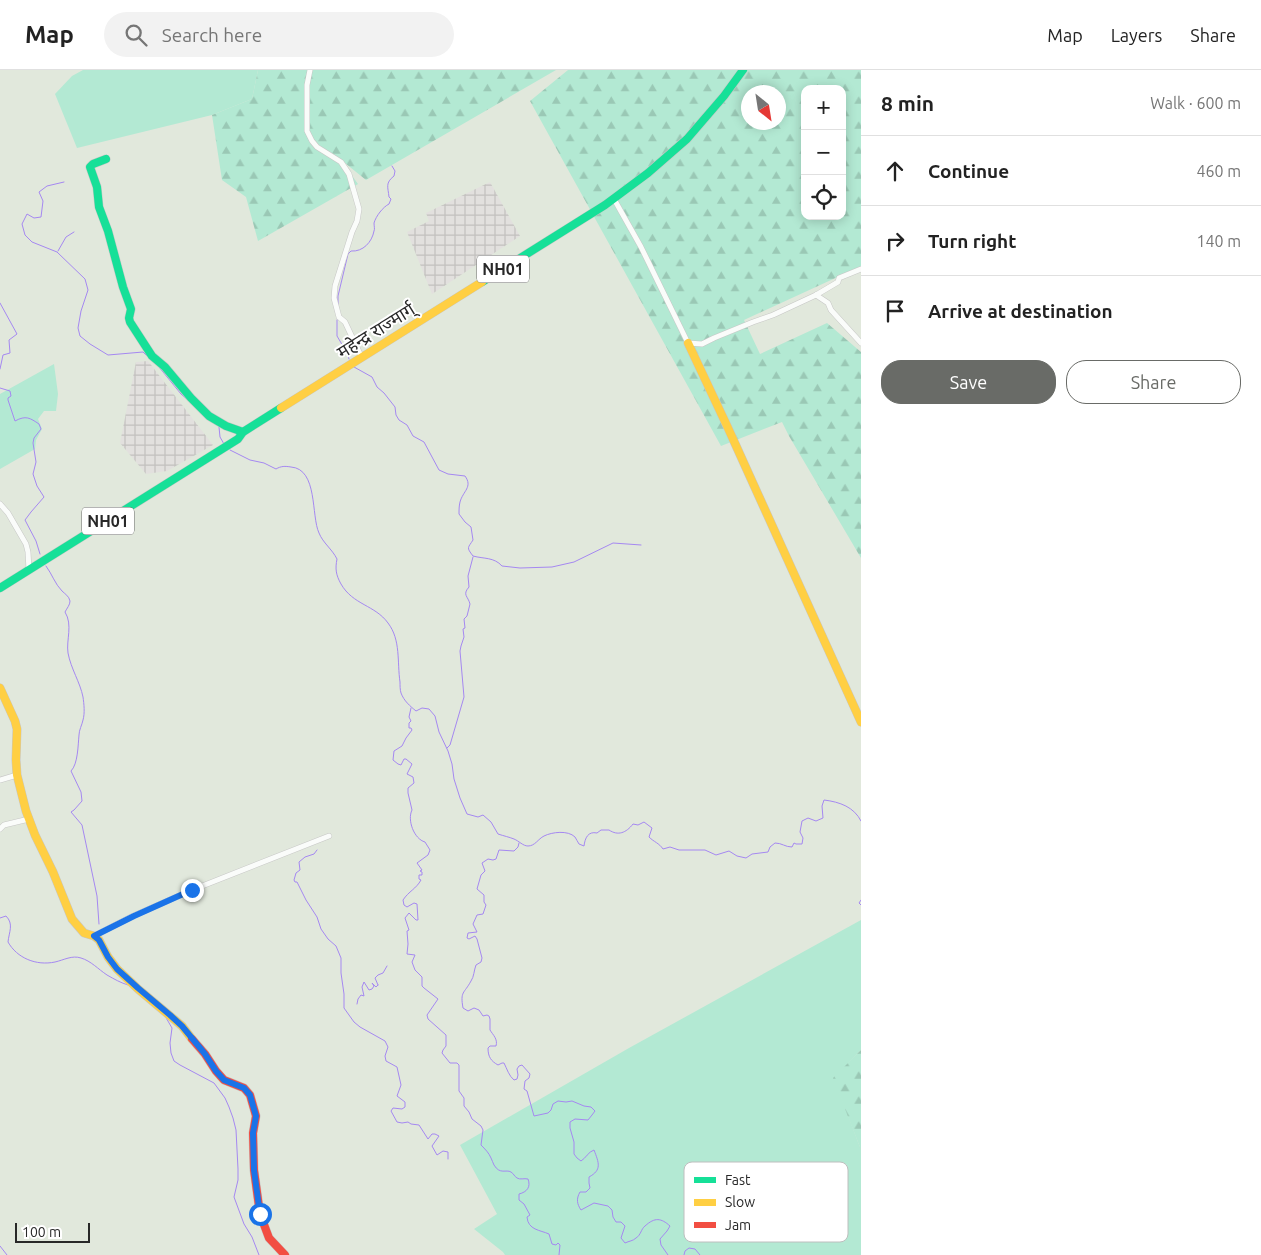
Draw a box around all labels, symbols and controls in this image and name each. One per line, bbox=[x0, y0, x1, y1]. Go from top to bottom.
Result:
search box bbox=[104, 12, 454, 57]
text: Map bbox=[25, 21, 74, 48]
icon: search bbox=[122, 21, 150, 49]
text: Search here bbox=[162, 24, 262, 46]
text: Map bbox=[1047, 25, 1083, 45]
text: Layers bbox=[1111, 25, 1162, 45]
text: Share bbox=[1190, 25, 1236, 45]
north arrow bbox=[741, 85, 786, 130]
map controls bbox=[801, 85, 846, 220]
button: + bbox=[801, 85, 846, 130]
text: 8 min bbox=[881, 91, 934, 115]
text: Walk · 600 m bbox=[1150, 94, 1241, 112]
button: − bbox=[801, 130, 846, 175]
icon: ahead bbox=[881, 157, 909, 185]
text: Continue bbox=[928, 160, 1009, 182]
text: 460 m bbox=[1196, 162, 1241, 180]
button: locate bbox=[801, 175, 846, 220]
icon: right bbox=[881, 227, 909, 255]
text: Turn right bbox=[928, 230, 1016, 252]
text: 140 m bbox=[1196, 232, 1241, 250]
road number: NH01 bbox=[477, 255, 529, 282]
street label: महेन्द्र राज्मार्ग् bbox=[333, 297, 421, 364]
icon: arrive bbox=[881, 297, 909, 325]
text: Arrive at destination bbox=[928, 300, 1113, 322]
button: Save bbox=[881, 360, 1056, 404]
button: Share bbox=[1066, 360, 1241, 404]
road number: NH01 bbox=[82, 508, 134, 534]
route end bbox=[181, 879, 204, 902]
legend bbox=[684, 1162, 848, 1242]
text: Fast bbox=[725, 1172, 751, 1188]
text: Slow bbox=[725, 1194, 755, 1210]
route start bbox=[249, 1203, 272, 1226]
text: Jam bbox=[725, 1217, 751, 1233]
scale bar bbox=[15, 1220, 90, 1243]
text: 100 m bbox=[22, 1224, 61, 1240]

